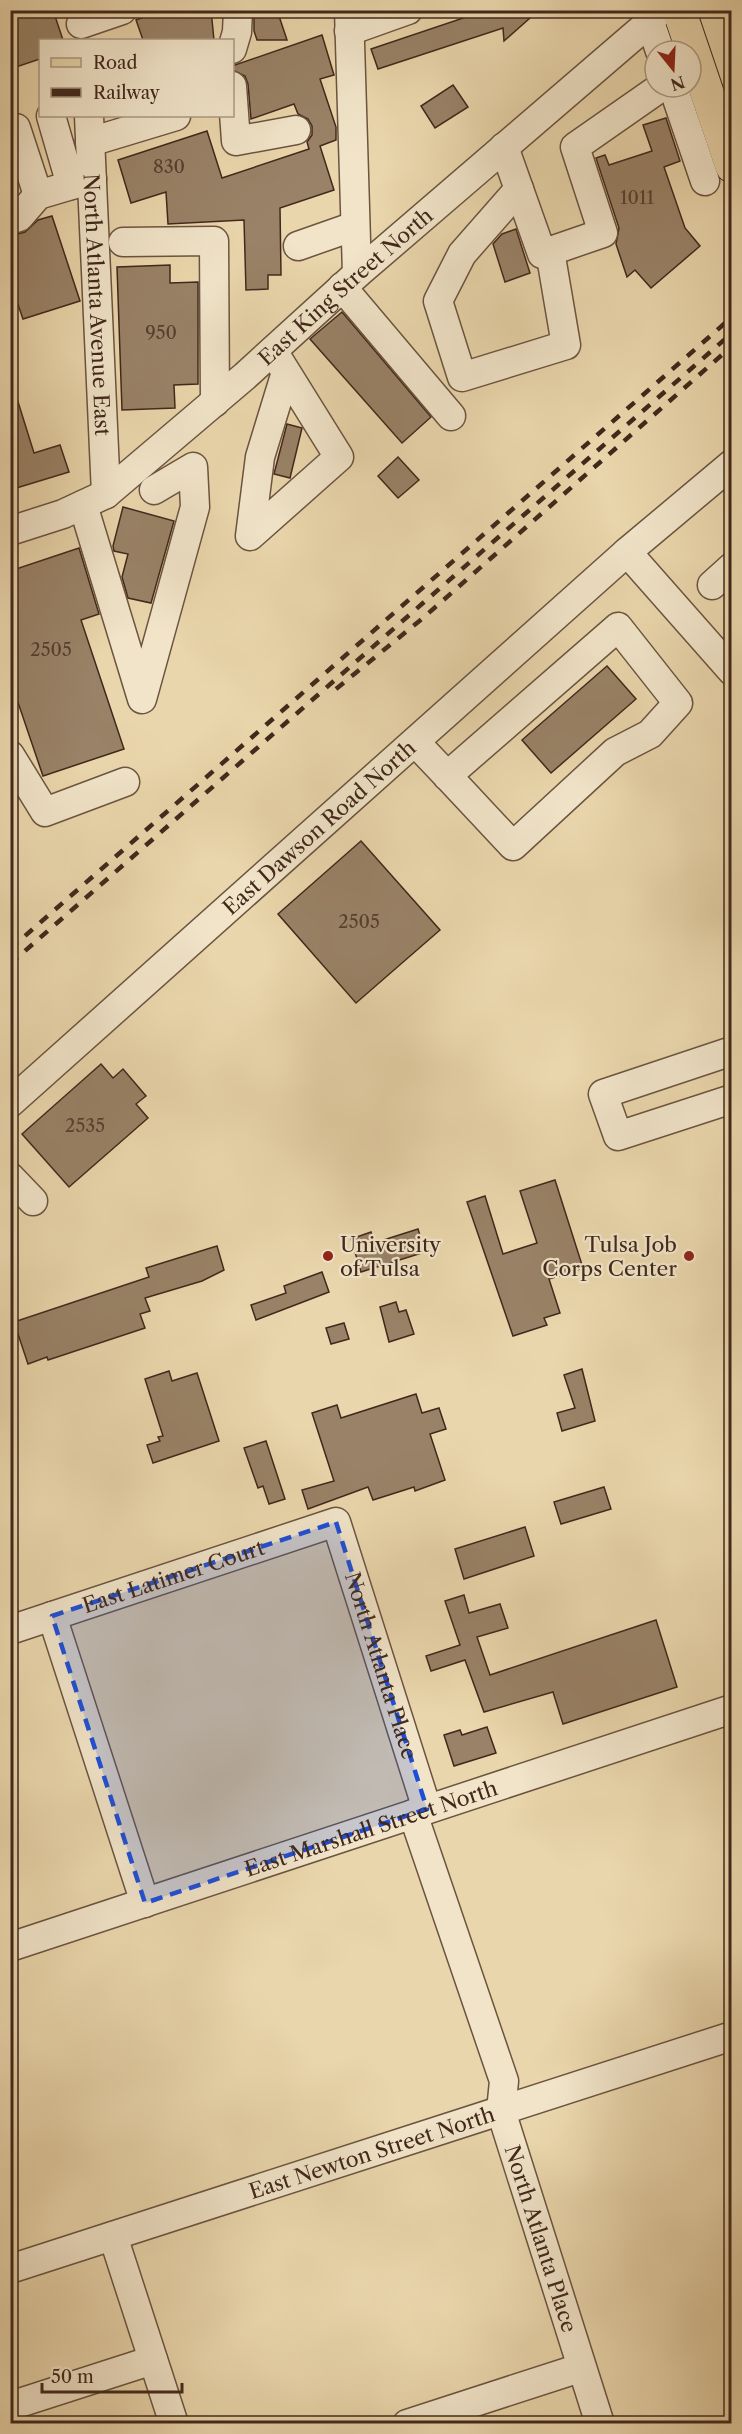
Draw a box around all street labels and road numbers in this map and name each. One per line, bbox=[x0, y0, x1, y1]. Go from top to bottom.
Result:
street label: North Atlanta Avenue East bbox=[79, 173, 116, 437]
street label: East King Street North bbox=[253, 202, 437, 370]
street label: East Dawson Road North bbox=[217, 735, 420, 920]
street label: East Latimer Court bbox=[79, 1534, 268, 1618]
street label: North Atlanta Place bbox=[340, 1569, 423, 1762]
street label: East Marshall Street North bbox=[241, 1775, 500, 1881]
street label: East Newton Street North bbox=[246, 2101, 498, 2204]
street label: North Atlanta Place bbox=[500, 2142, 583, 2335]

